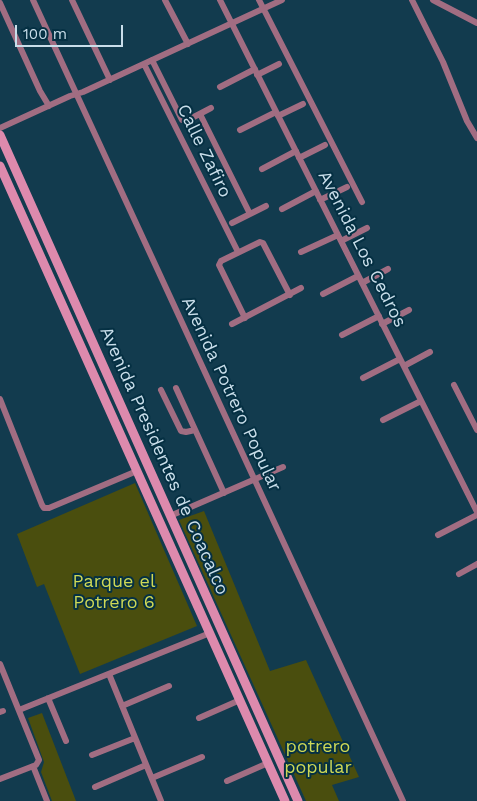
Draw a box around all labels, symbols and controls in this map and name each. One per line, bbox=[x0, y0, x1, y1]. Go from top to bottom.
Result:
scale bar bbox=[18, 15, 125, 47]
text: 100 m bbox=[23, 25, 67, 43]
street label: Calle Zafiro bbox=[172, 101, 236, 201]
street label: Avenida Los Cedros bbox=[313, 167, 411, 331]
street label: Avenida Potrero Popular bbox=[176, 293, 286, 495]
street label: Avenida Presidentes de Coacalco bbox=[95, 324, 233, 598]
park label: Parque el Potrero 6 bbox=[72, 571, 156, 614]
park label: potrero popular bbox=[284, 736, 352, 779]

